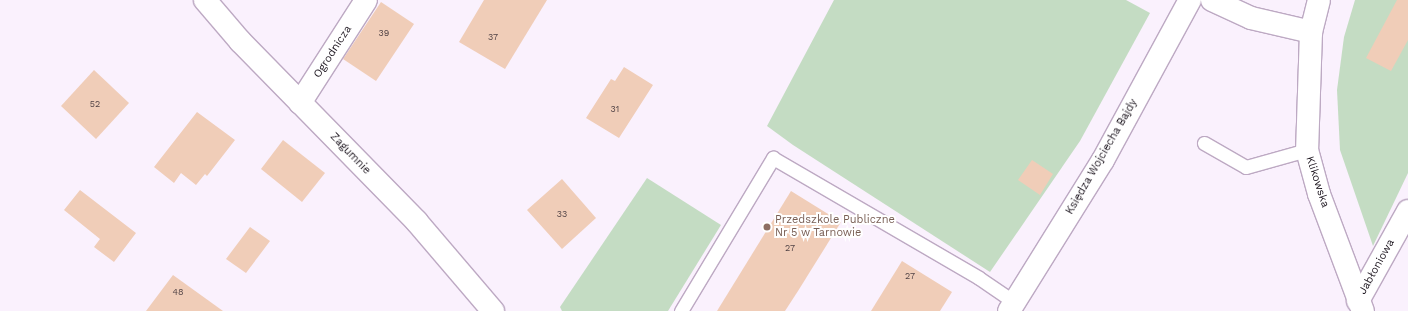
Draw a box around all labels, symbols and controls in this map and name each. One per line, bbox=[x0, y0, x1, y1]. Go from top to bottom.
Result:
street label: Ogrodnicza bbox=[311, 23, 355, 81]
house number: 39 bbox=[379, 28, 389, 38]
house number: 37 bbox=[488, 32, 498, 42]
street label: Księdza Wojciecha Bajdy bbox=[1063, 97, 1141, 217]
house number: 52 bbox=[90, 99, 100, 109]
house number: 31 bbox=[611, 104, 619, 114]
street label: Zagumnie bbox=[327, 131, 373, 177]
street label: Klikowska bbox=[1303, 155, 1331, 209]
house number: 33 bbox=[557, 209, 567, 219]
place label: Przedszkole Publiczne Nr 5 w Tarnowie bbox=[775, 214, 895, 240]
marker: Przedszkole Publiczne Nr 5 w Tarnowie bbox=[762, 222, 772, 232]
street label: Jabłoniowa bbox=[1356, 237, 1398, 297]
house number: 27 bbox=[785, 243, 795, 253]
house number: 27 bbox=[905, 271, 915, 281]
house number: 48 bbox=[172, 287, 184, 297]

